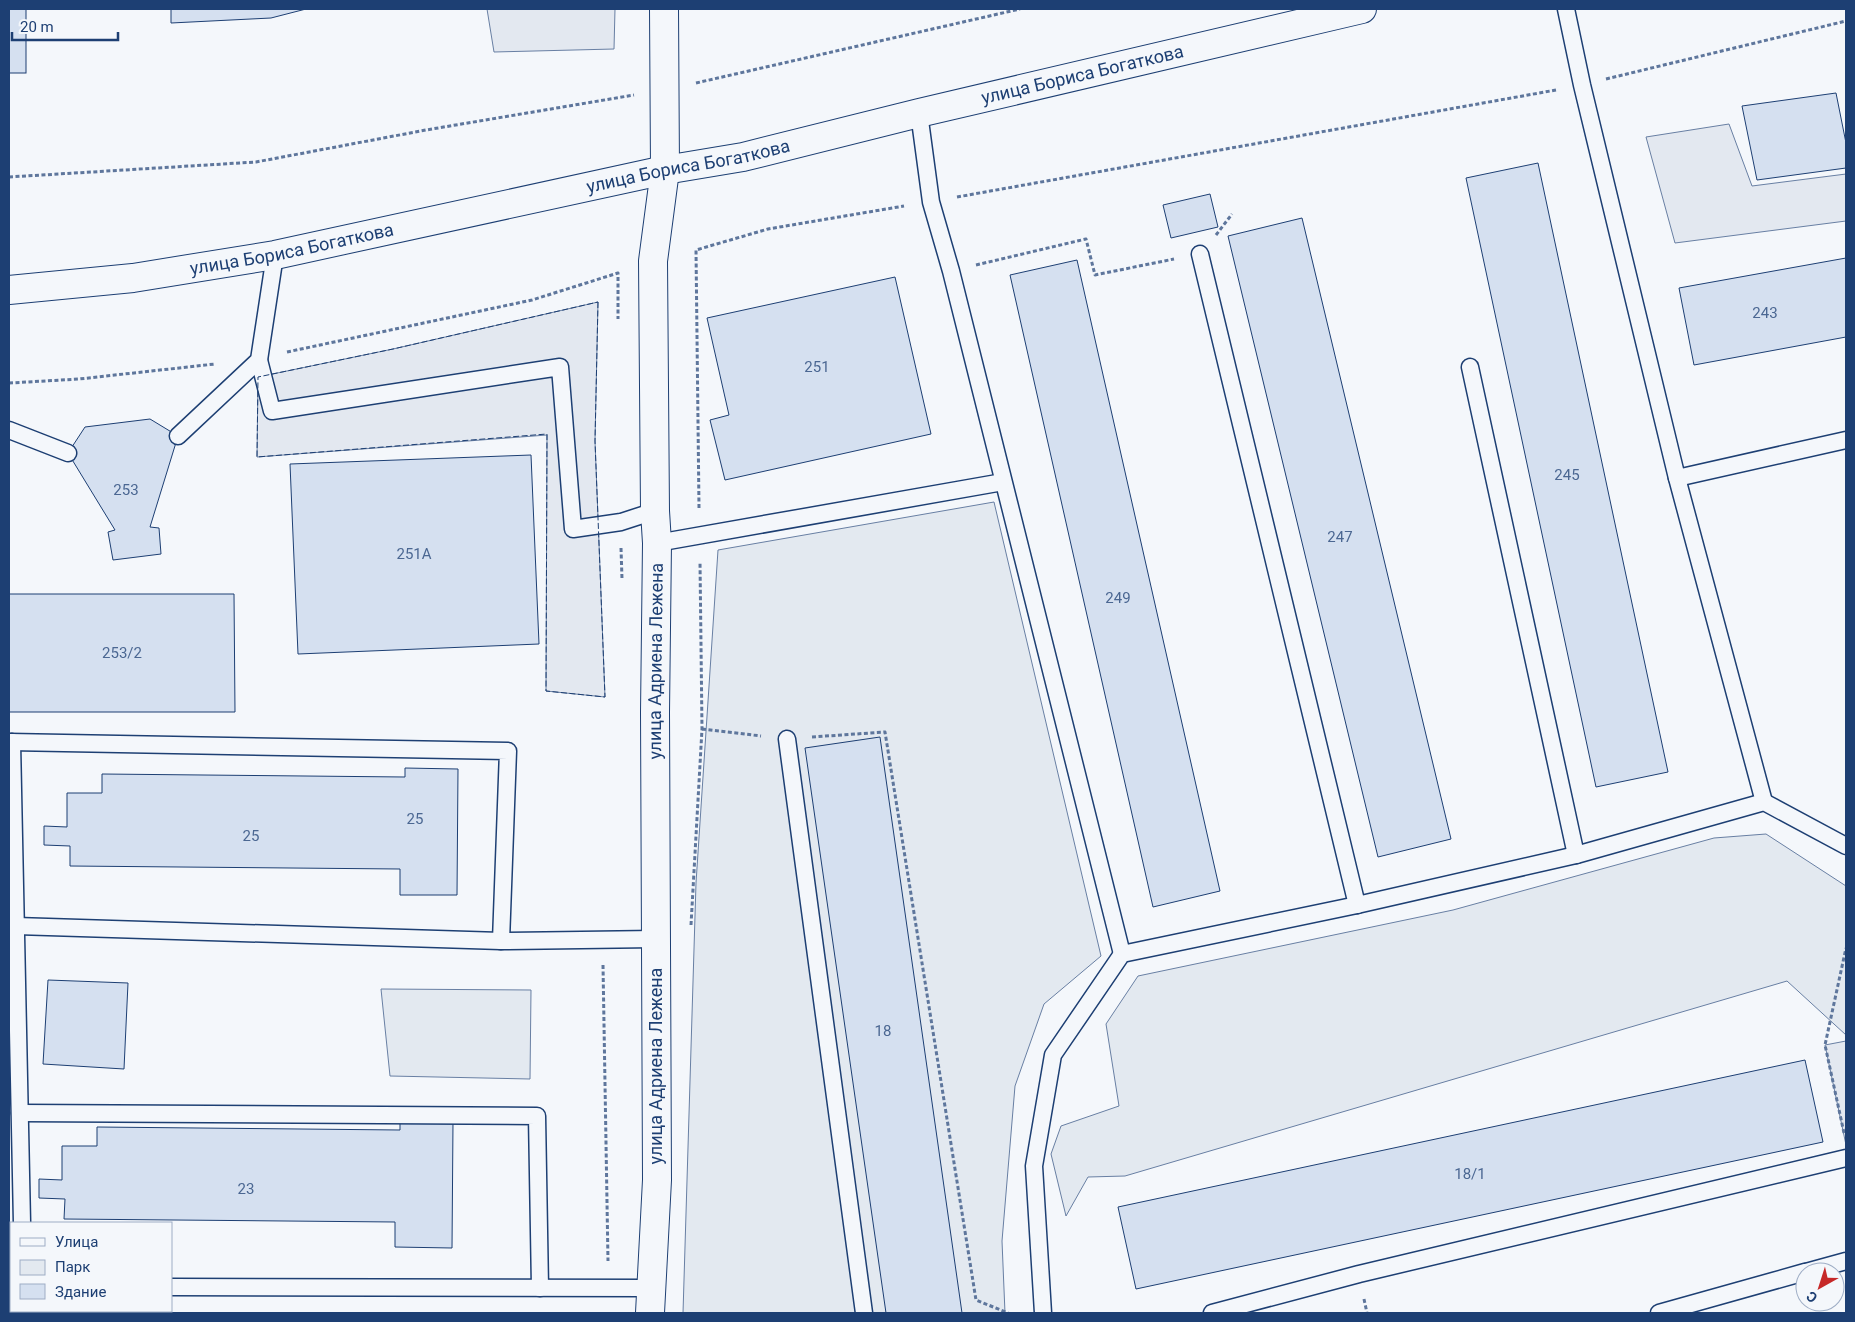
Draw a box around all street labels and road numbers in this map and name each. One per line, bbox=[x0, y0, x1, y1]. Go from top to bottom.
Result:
street label: улица Бориса Богаткова bbox=[979, 40, 1186, 108]
street label: улица Бориса Богаткова bbox=[584, 135, 792, 197]
street label: улица Бориса Богаткова bbox=[188, 218, 395, 279]
street label: улица Адриена Лежена bbox=[644, 563, 667, 760]
street label: улица Адриена Лежена bbox=[645, 968, 666, 1164]

